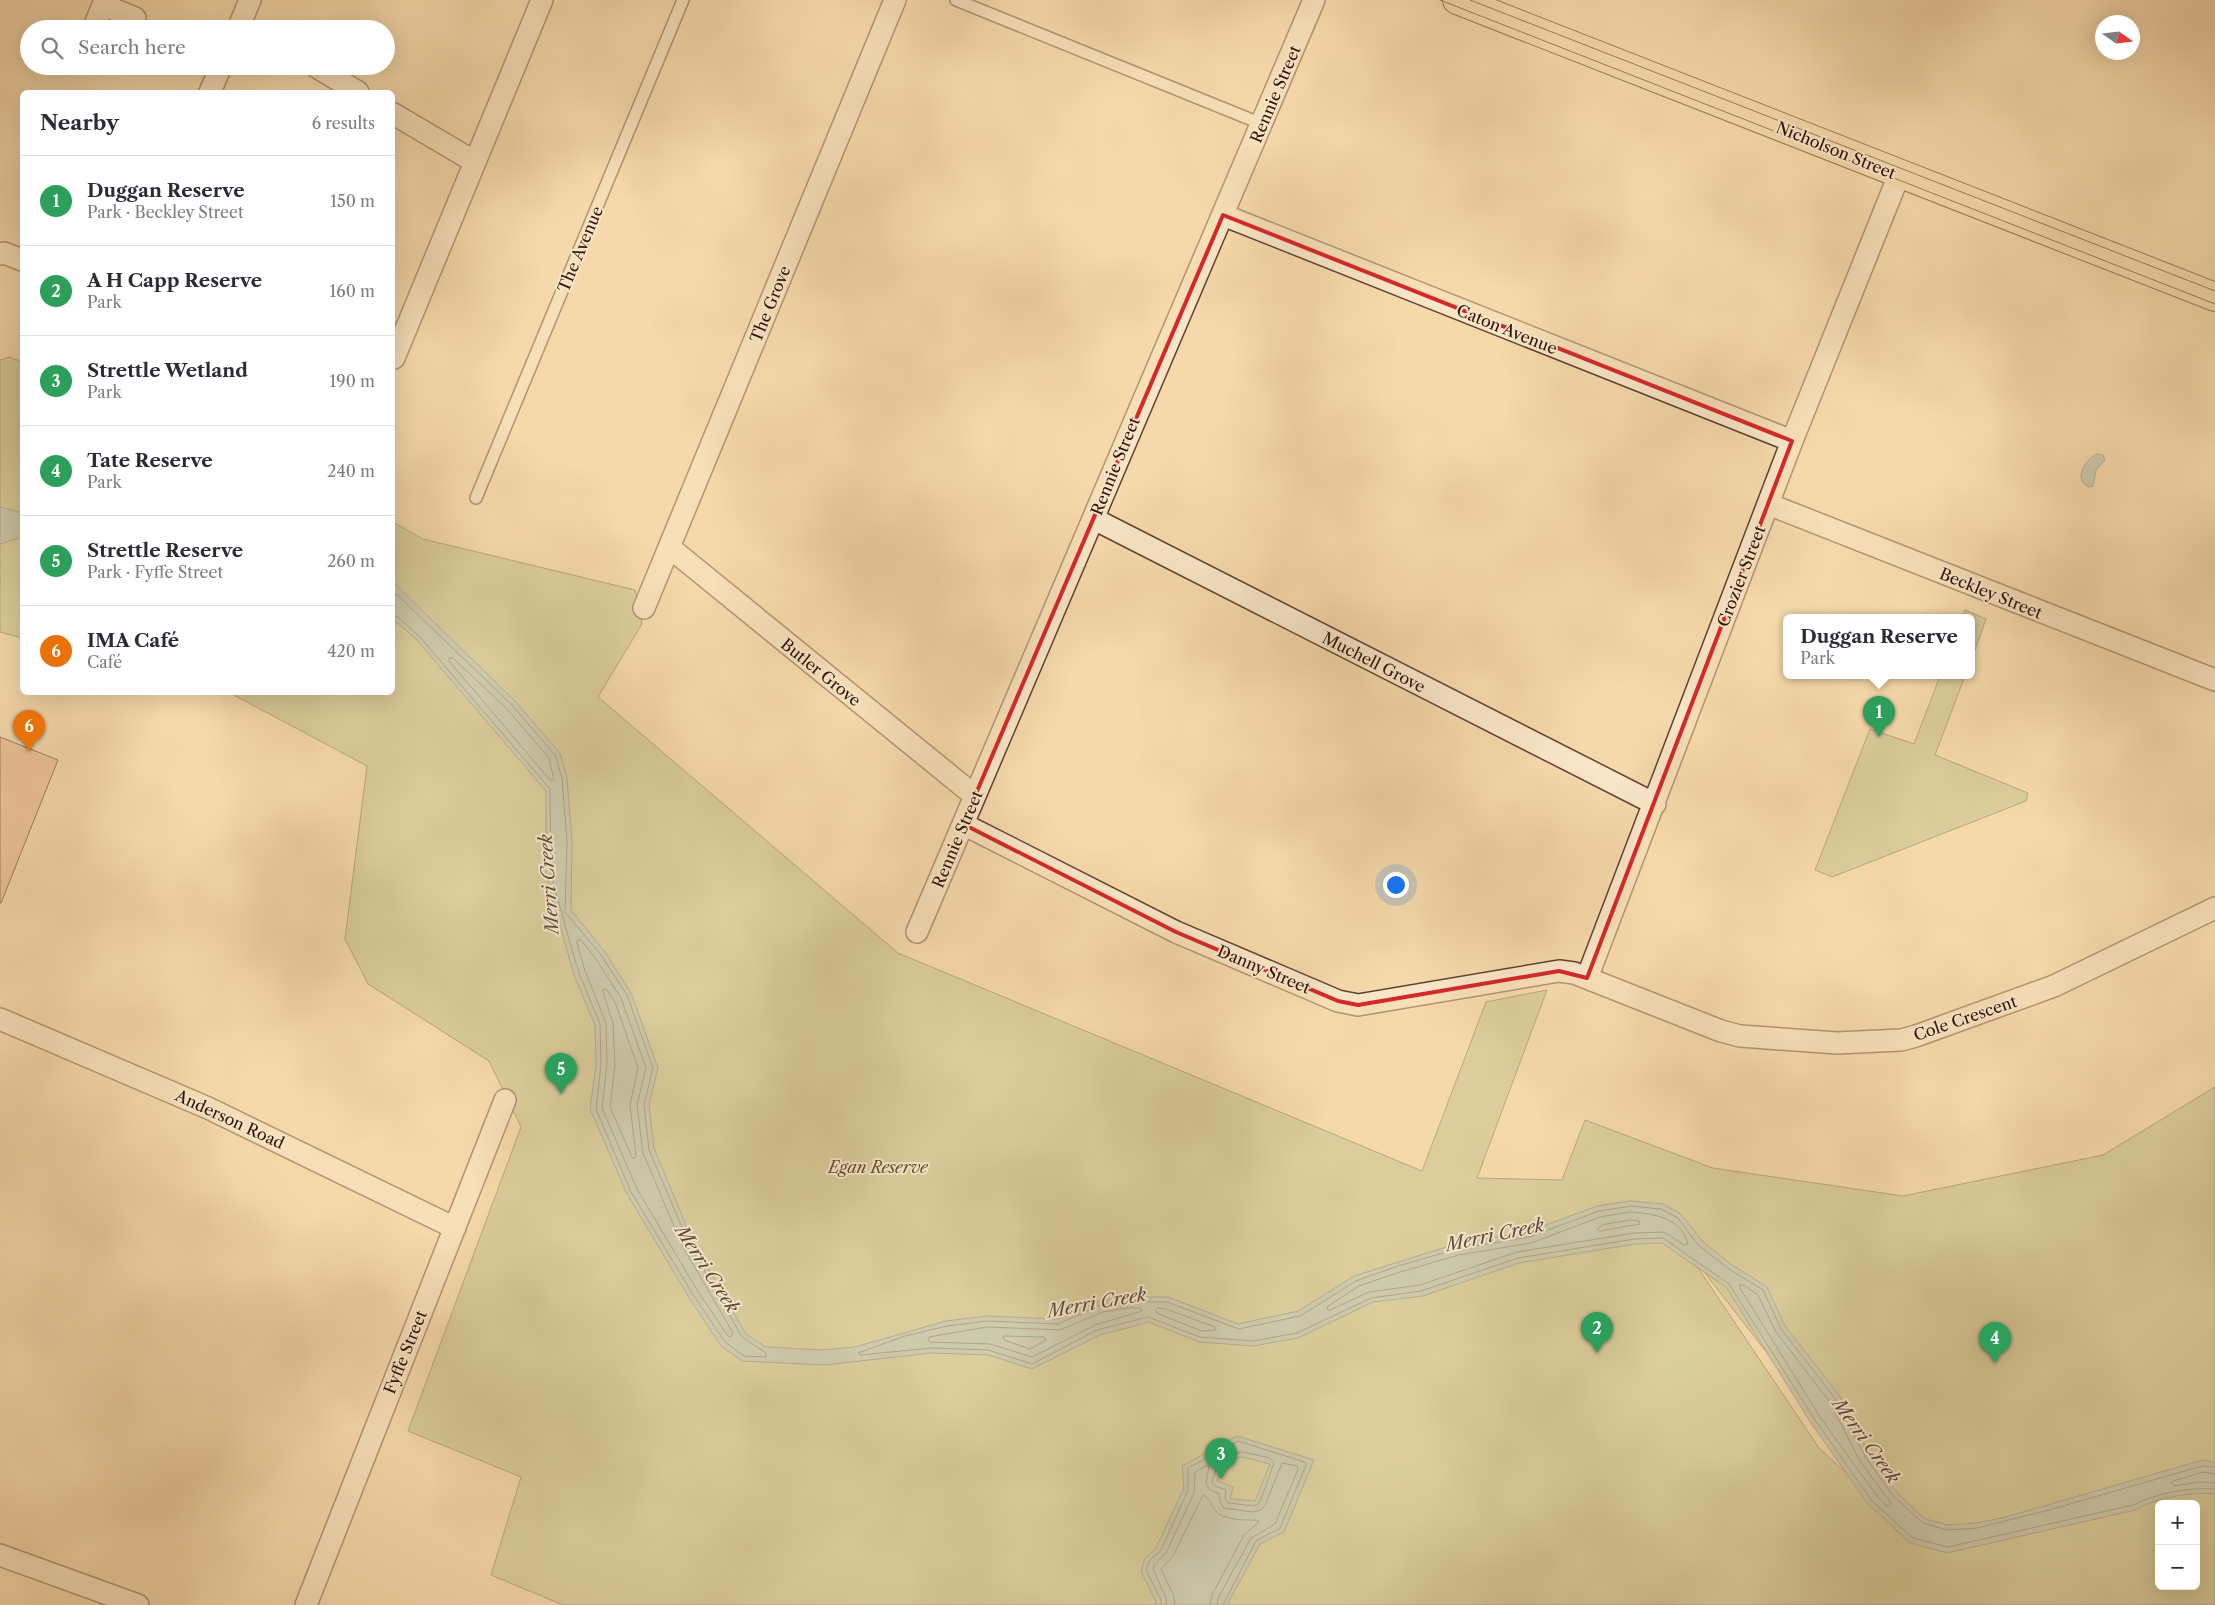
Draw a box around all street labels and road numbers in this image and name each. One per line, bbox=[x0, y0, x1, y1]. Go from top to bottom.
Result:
street label: Rennie Street bbox=[1245, 42, 1305, 146]
street label: Nicholson Street bbox=[1773, 117, 1899, 183]
street label: The Avenue bbox=[553, 203, 607, 295]
street label: The Grove bbox=[746, 263, 794, 345]
street label: Caton Avenue bbox=[1454, 300, 1560, 358]
street label: Rennie Street bbox=[1086, 414, 1144, 518]
street label: Crozier Street bbox=[1713, 522, 1770, 629]
street label: Beckley Street bbox=[1937, 563, 2046, 623]
street label: Muchell Grove bbox=[1319, 627, 1429, 697]
street label: Butler Grove bbox=[777, 634, 865, 710]
street label: Rennie Street bbox=[927, 787, 987, 891]
street label: Danny Street bbox=[1215, 940, 1314, 998]
street label: Cole Crescent bbox=[1911, 991, 2020, 1045]
street label: Anderson Road bbox=[171, 1085, 288, 1153]
street label: Fyffe Street bbox=[379, 1307, 431, 1397]

